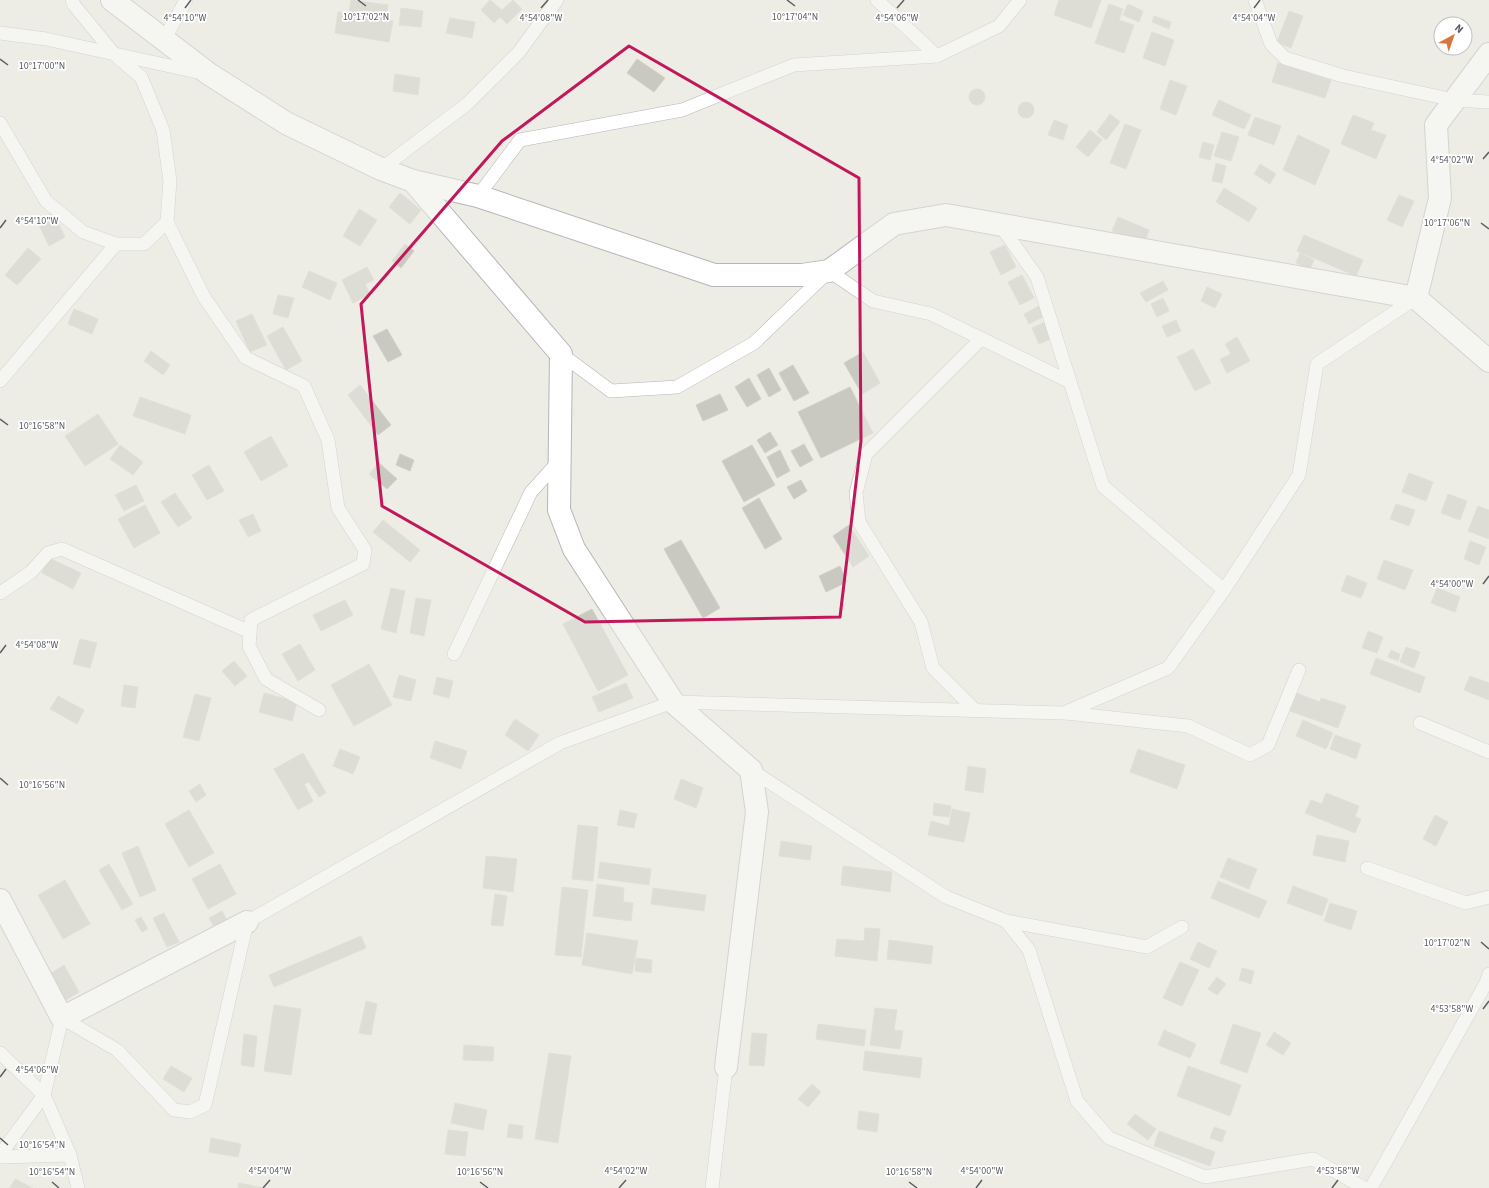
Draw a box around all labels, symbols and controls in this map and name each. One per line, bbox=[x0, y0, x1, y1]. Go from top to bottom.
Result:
text: 10°17'02"N bbox=[343, 10, 389, 24]
text: 10°17'04"N bbox=[772, 10, 818, 24]
text: 4°54'10"W bbox=[164, 11, 207, 25]
text: 4°54'08"W bbox=[520, 11, 563, 25]
text: 4°54'06"W bbox=[876, 11, 919, 25]
text: 4°54'04"W bbox=[1233, 11, 1276, 25]
north arrow bbox=[1433, 16, 1473, 56]
text: N bbox=[1451, 21, 1467, 37]
text: 10°17'00"N bbox=[19, 59, 65, 73]
text: 4°54'02"W bbox=[1431, 153, 1474, 167]
text: 4°54'10"W bbox=[16, 214, 59, 228]
text: 10°17'06"N bbox=[1424, 216, 1470, 230]
text: 10°16'58"N bbox=[19, 419, 65, 433]
text: 4°54'00"W bbox=[1431, 577, 1474, 591]
text: 4°54'08"W bbox=[16, 638, 59, 652]
text: 10°16'56"N bbox=[19, 778, 65, 792]
text: 10°17'02"N bbox=[1424, 936, 1470, 950]
text: 4°53'58"W bbox=[1431, 1002, 1474, 1016]
text: 4°54'06"W bbox=[16, 1063, 59, 1077]
text: 10°16'54"N bbox=[19, 1138, 65, 1152]
text: 4°54'04"W bbox=[249, 1164, 292, 1178]
text: 4°54'02"W bbox=[605, 1164, 648, 1178]
text: 4°54'00"W bbox=[961, 1164, 1004, 1178]
text: 4°53'58"W bbox=[1317, 1164, 1360, 1178]
text: 10°16'54"N bbox=[29, 1165, 75, 1179]
text: 10°16'56"N bbox=[457, 1165, 503, 1179]
text: 10°16'58"N bbox=[886, 1165, 932, 1179]

